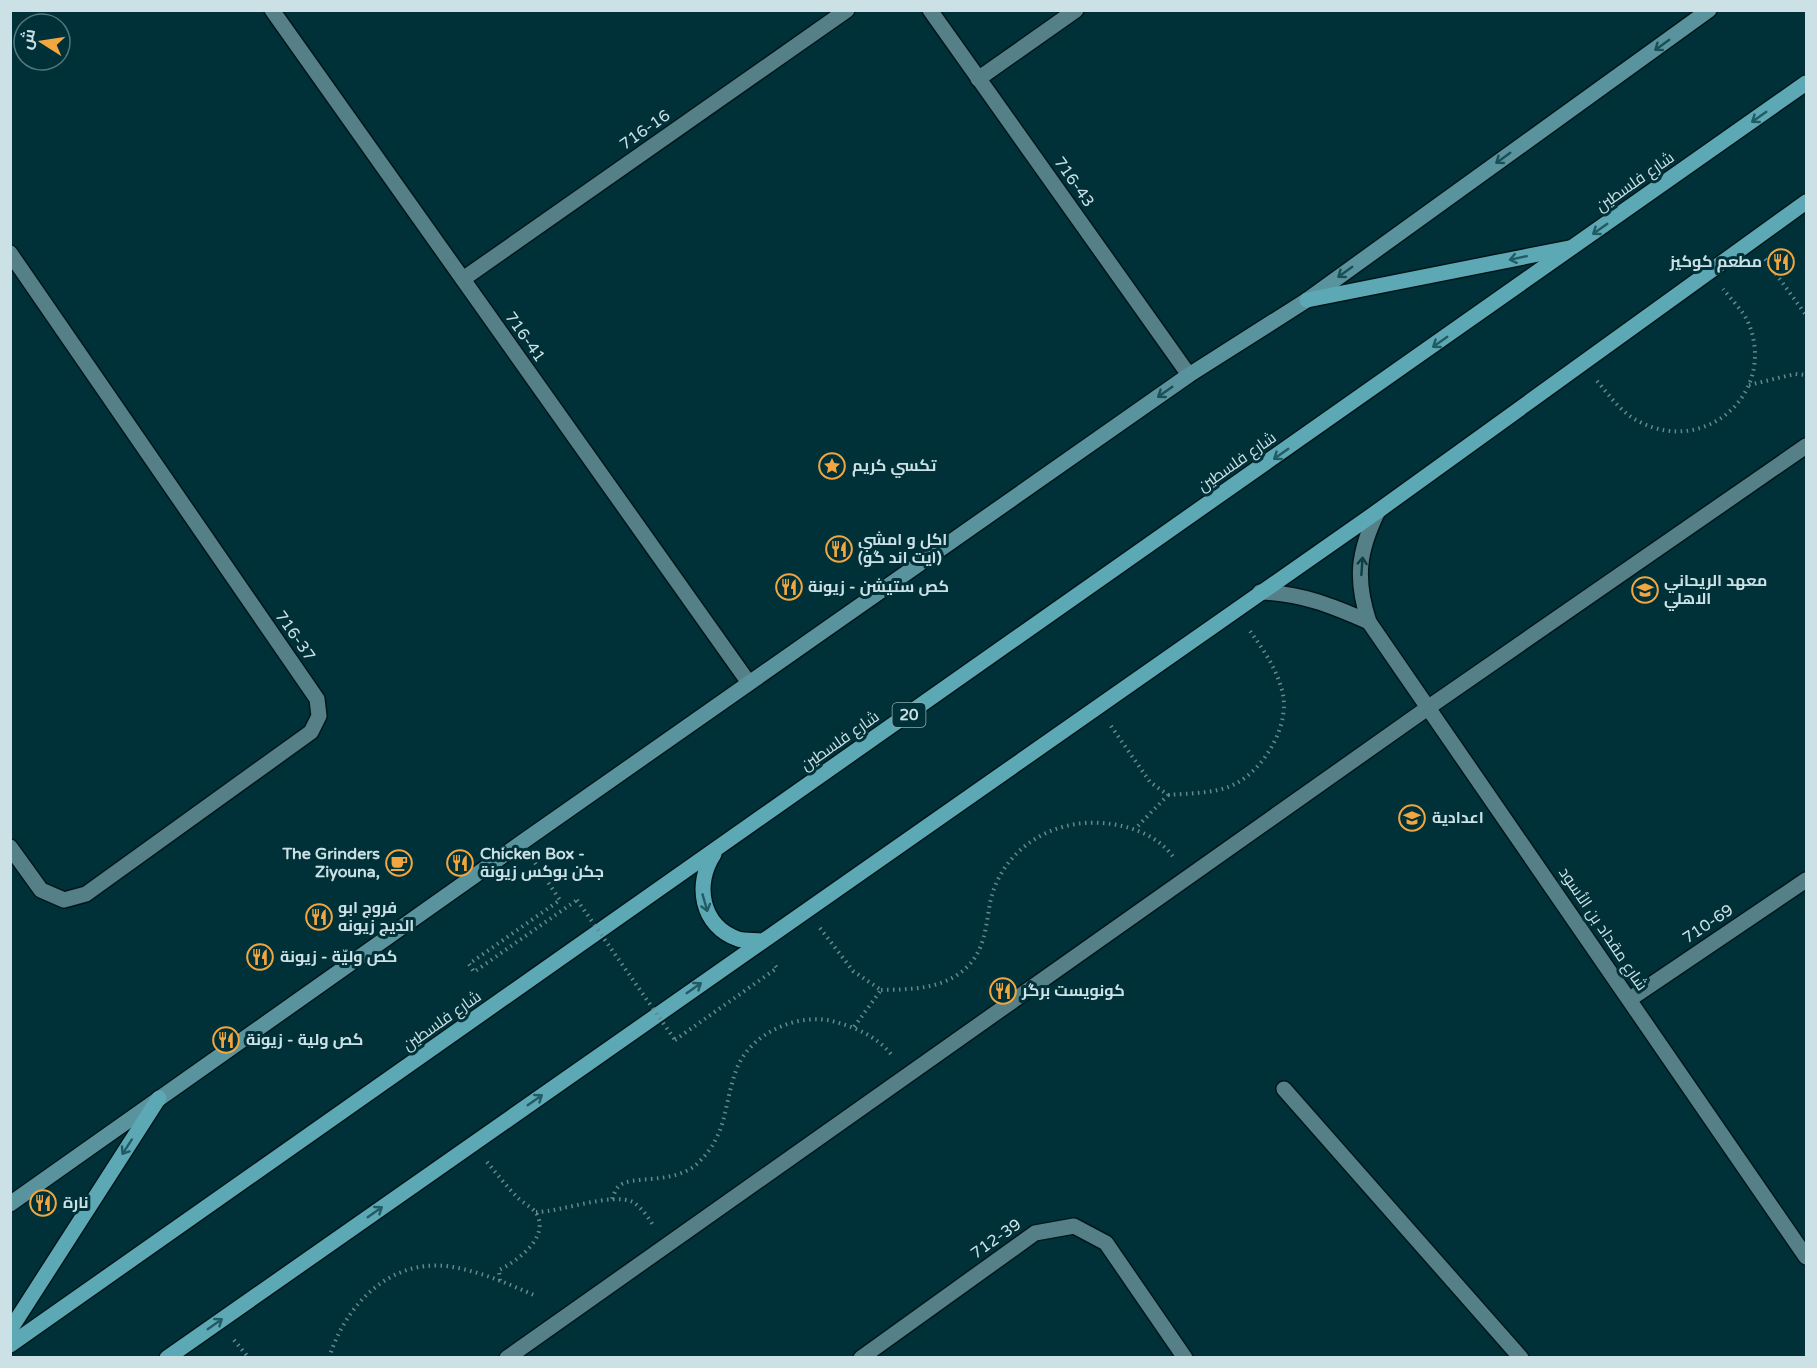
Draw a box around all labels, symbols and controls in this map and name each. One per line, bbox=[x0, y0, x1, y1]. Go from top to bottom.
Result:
north arrow bbox=[12, 12, 72, 72]
text: ش bbox=[16, 27, 40, 51]
one-way arrow bbox=[1654, 39, 1670, 51]
street label: 716-16 bbox=[616, 106, 674, 154]
one-way arrow bbox=[1751, 111, 1767, 123]
street label: شارع فلسطين bbox=[1592, 148, 1679, 217]
one-way arrow bbox=[1496, 152, 1512, 165]
street label: 716-43 bbox=[1049, 153, 1099, 211]
one-way arrow bbox=[1592, 223, 1608, 235]
restaurant icon: مطعم كوكيز bbox=[1766, 247, 1796, 277]
place label: مطعم كوكيز bbox=[1669, 252, 1762, 273]
one-way arrow bbox=[1509, 253, 1528, 265]
one-way arrow bbox=[1338, 266, 1354, 278]
street label: 716-41 bbox=[500, 308, 550, 366]
one-way arrow bbox=[1433, 336, 1449, 348]
one-way arrow bbox=[1158, 386, 1174, 398]
street label: شارع فلسطين bbox=[1194, 428, 1281, 497]
one-way arrow bbox=[1273, 448, 1289, 460]
place icon: تكسي كريم bbox=[817, 451, 847, 481]
place label: تكسي كريم bbox=[852, 456, 937, 478]
place label: اكل و امشي (ايت اند گو) bbox=[858, 530, 947, 568]
restaurant icon: اكل و امشي (ايت اند گو) bbox=[824, 534, 854, 564]
one-way arrow bbox=[1356, 556, 1367, 576]
place label: معهد الريحاني الاهلي bbox=[1664, 571, 1767, 611]
restaurant icon: كص ستيشن - زيونة bbox=[774, 572, 804, 602]
school or university icon: معهد الريحاني الاهلي bbox=[1630, 575, 1660, 605]
place label: كص ستيشن - زيونة bbox=[808, 577, 949, 597]
street label: 716-37 bbox=[271, 607, 319, 665]
road number: 20 bbox=[892, 703, 926, 727]
street label: شارع فلسطين bbox=[797, 707, 884, 776]
school or university icon: اعدادية bbox=[1397, 803, 1427, 833]
place label: اعدادية bbox=[1432, 808, 1484, 828]
place label: The Grinders Ziyouna, bbox=[281, 844, 380, 882]
place label: Chicken Box - جكن بوكس زيونة bbox=[480, 844, 604, 882]
cafe icon: The Grinders Ziyouna, bbox=[384, 848, 414, 878]
restaurant icon: Chicken Box - جكن بوكس زيونة bbox=[445, 848, 475, 878]
street label: شارع مقداد بن الأسود bbox=[1553, 863, 1652, 995]
one-way arrow bbox=[699, 893, 711, 912]
place label: فروج ابو الديج زيونه bbox=[338, 898, 414, 936]
street label: 710-69 bbox=[1679, 900, 1737, 948]
restaurant icon: فروج ابو الديج زيونه bbox=[304, 902, 334, 932]
restaurant icon: كص وليّة - زيونة bbox=[245, 942, 275, 972]
place label: كص وليّة - زيونة bbox=[280, 947, 397, 967]
restaurant icon: كونويست برگر bbox=[988, 976, 1018, 1006]
place label: كونويست برگر bbox=[1021, 981, 1125, 1001]
one-way arrow bbox=[686, 982, 702, 994]
street label: شارع فلسطين bbox=[399, 987, 486, 1056]
restaurant icon: كص ولية - زيونة bbox=[211, 1025, 241, 1055]
place label: كص ولية - زيونة bbox=[246, 1030, 363, 1050]
one-way arrow bbox=[526, 1094, 542, 1106]
one-way arrow bbox=[121, 1138, 133, 1155]
restaurant icon: نارة bbox=[28, 1188, 58, 1218]
place label: نارة bbox=[63, 1193, 89, 1213]
one-way arrow bbox=[366, 1206, 382, 1218]
street label: 712-39 bbox=[967, 1215, 1025, 1263]
one-way arrow bbox=[206, 1318, 223, 1330]

